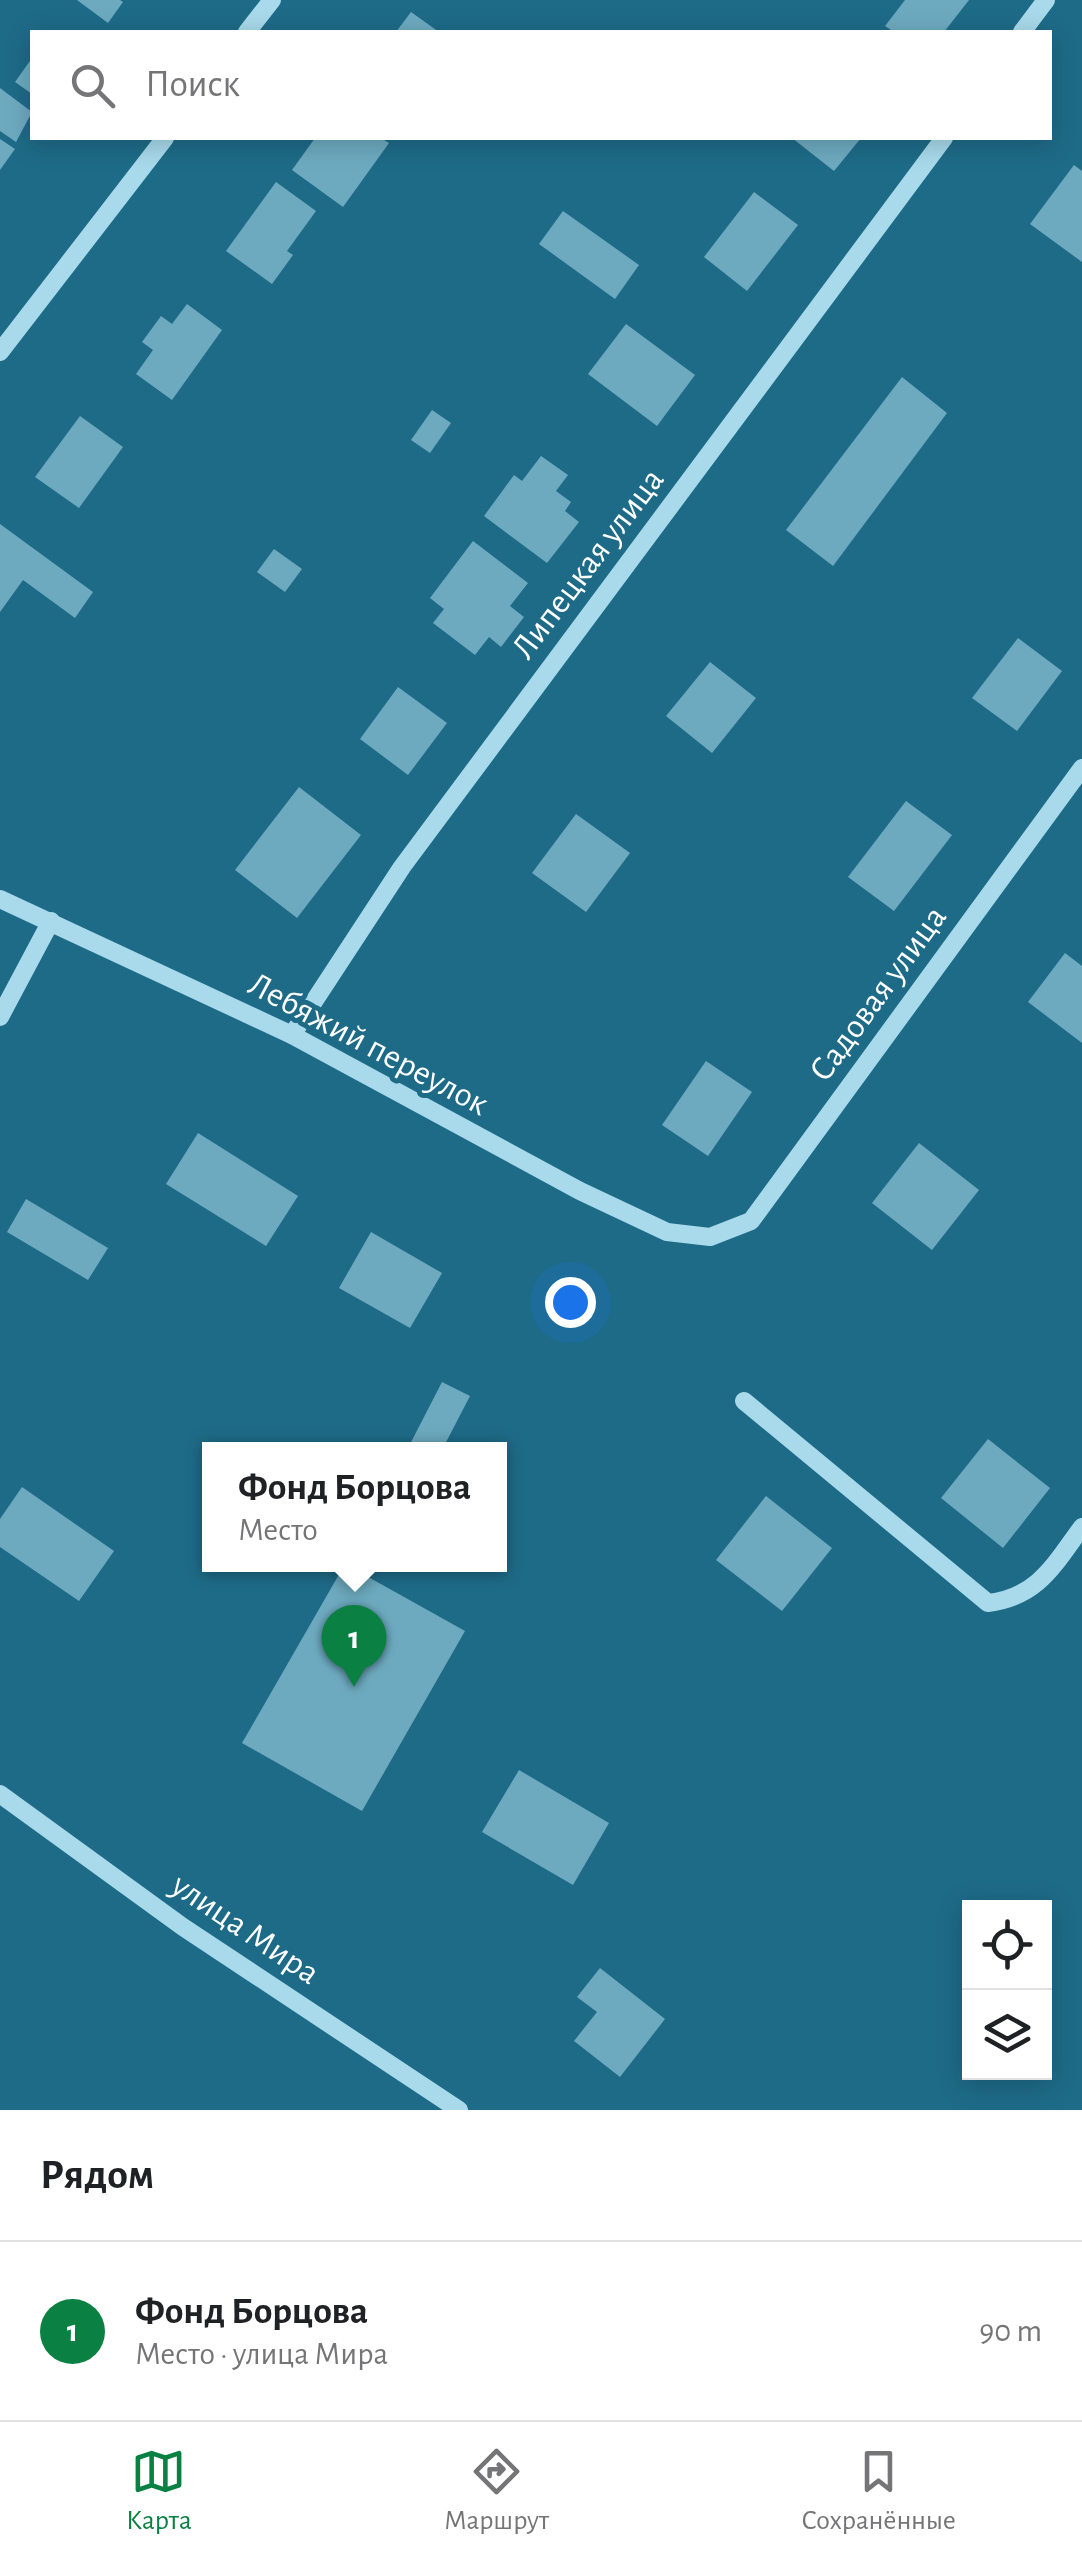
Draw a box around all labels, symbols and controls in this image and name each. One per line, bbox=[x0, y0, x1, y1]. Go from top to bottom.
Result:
search box bbox=[30, 30, 1052, 140]
icon: search bbox=[65, 58, 120, 113]
text: Поиск bbox=[145, 66, 240, 104]
street label: Липецкая улица bbox=[506, 462, 671, 665]
street label: Садовая улица bbox=[803, 900, 953, 1088]
street label: Лебяжий переулок bbox=[243, 967, 494, 1122]
your location bbox=[545, 1277, 596, 1328]
popup bbox=[202, 1442, 507, 1572]
text: Фонд Борцова bbox=[238, 1469, 471, 1507]
text: Место bbox=[238, 1514, 318, 1546]
pin: 1 bbox=[322, 1604, 386, 1687]
street label: улица Мира bbox=[164, 1867, 325, 1991]
map controls bbox=[962, 1900, 1052, 2080]
button: locate bbox=[962, 1900, 1052, 1990]
button: layers bbox=[962, 1990, 1052, 2080]
text: Рядом bbox=[40, 2154, 154, 2196]
text: Фонд Борцова bbox=[135, 2293, 368, 2331]
text: 1 bbox=[67, 2315, 78, 2347]
text: 90 m bbox=[979, 2315, 1042, 2347]
text: Место · улица Мира bbox=[135, 2338, 388, 2370]
tab: Карта bbox=[126, 2444, 192, 2538]
tab: Маршрут bbox=[444, 2444, 549, 2538]
tab: Сохранённые bbox=[801, 2444, 956, 2538]

